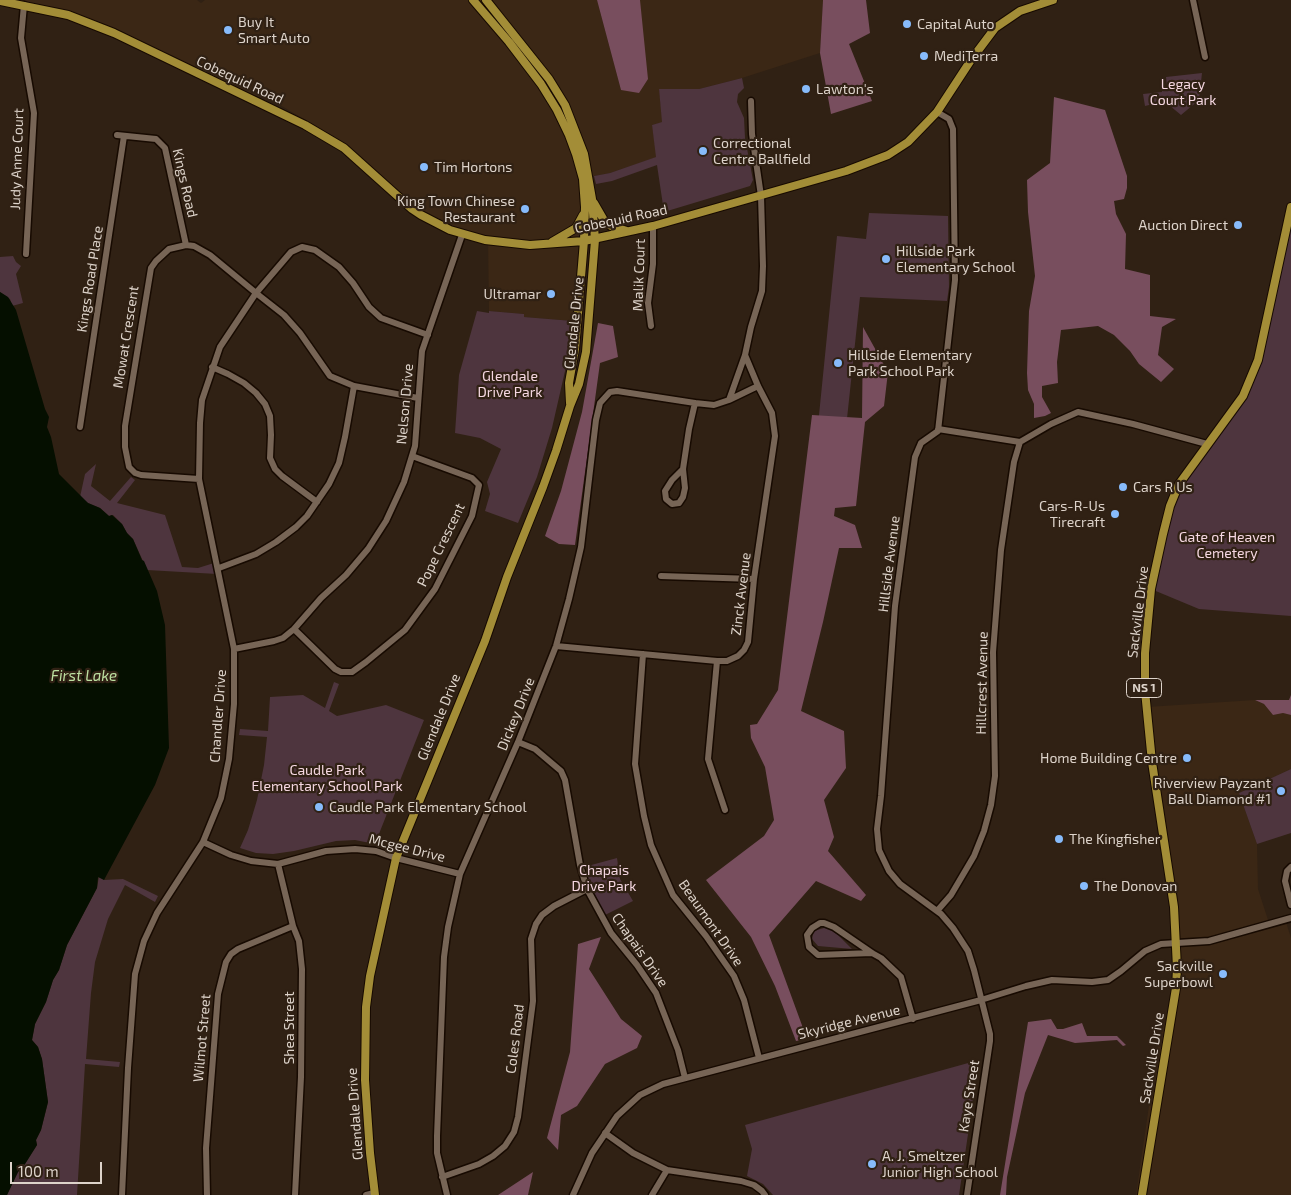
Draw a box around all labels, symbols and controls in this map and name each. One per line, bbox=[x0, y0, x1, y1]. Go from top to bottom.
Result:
place label: Buy It Smart Auto bbox=[238, 14, 310, 46]
place label: Capital Auto bbox=[917, 16, 995, 32]
marker: Capital Auto bbox=[901, 18, 913, 30]
marker: Buy It Smart Auto bbox=[222, 24, 234, 36]
place label: MediTerra bbox=[934, 48, 998, 64]
marker: MediTerra bbox=[918, 50, 930, 62]
street label: Cobequid Road bbox=[194, 52, 286, 108]
park label: Legacy Court Park bbox=[1150, 76, 1216, 108]
place label: Lawton's bbox=[816, 81, 874, 97]
marker: Lawton's bbox=[800, 83, 812, 95]
street label: Judy Anne Court bbox=[7, 108, 27, 210]
place label: Correctional Centre Ballfield bbox=[713, 135, 811, 168]
marker: Correctional Centre Ballfield bbox=[697, 145, 709, 157]
street label: Kings Road bbox=[169, 147, 201, 219]
place label: Tim Hortons bbox=[434, 159, 512, 175]
marker: Tim Hortons bbox=[418, 161, 430, 173]
place label: King Town Chinese Restaurant bbox=[397, 193, 515, 226]
street label: Cobequid Road bbox=[573, 201, 669, 237]
marker: King Town Chinese Restaurant bbox=[519, 203, 531, 215]
place label: Auction Direct bbox=[1139, 217, 1228, 233]
marker: Auction Direct bbox=[1232, 219, 1244, 231]
street label: Kings Road Place bbox=[73, 225, 107, 333]
street label: Malik Court bbox=[629, 238, 649, 312]
place label: Hillside Park Elementary School bbox=[896, 243, 1015, 276]
marker: Hillside Park Elementary School bbox=[880, 253, 892, 265]
street label: Glendale Drive bbox=[561, 276, 587, 370]
street label: Mowat Crescent bbox=[110, 285, 142, 389]
place label: Ultramar bbox=[483, 286, 541, 302]
marker: Ultramar bbox=[545, 288, 557, 300]
place label: Hillside Elementary Park School Park bbox=[848, 347, 972, 380]
marker: Hillside Elementary Park School Park bbox=[832, 357, 844, 369]
street label: Nelson Drive bbox=[393, 363, 417, 445]
park label: Glendale Drive Park bbox=[478, 368, 542, 401]
place label: Cars R Us bbox=[1133, 479, 1193, 495]
marker: Cars R Us bbox=[1117, 481, 1129, 493]
place label: Cars-R-Us Tirecraft bbox=[1039, 498, 1105, 530]
street label: Pope Crescent bbox=[414, 501, 468, 589]
marker: Cars-R-Us Tirecraft bbox=[1109, 508, 1121, 520]
street label: Hillside Avenue bbox=[875, 515, 903, 613]
park label: Gate of Heaven Cemetery bbox=[1179, 529, 1275, 562]
street label: Zinck Avenue bbox=[728, 552, 754, 636]
street label: Sackville Drive bbox=[1124, 565, 1152, 659]
street label: Hillcrest Avenue bbox=[973, 631, 991, 735]
water label: First Lake bbox=[51, 667, 117, 685]
street label: Chandler Drive bbox=[206, 669, 230, 763]
street label: Glendale Drive bbox=[414, 671, 464, 763]
street label: Dickey Drive bbox=[494, 675, 538, 753]
road number: NS 1 bbox=[1126, 678, 1162, 698]
place label: Home Building Centre bbox=[1040, 750, 1177, 766]
marker: Home Building Centre bbox=[1181, 752, 1193, 764]
park label: Caudle Park Elementary School Park bbox=[251, 762, 403, 794]
place label: Riverview Payzant Ball Diamond #1 bbox=[1154, 775, 1271, 808]
marker: Riverview Payzant Ball Diamond #1 bbox=[1275, 785, 1287, 797]
place label: Caudle Park Elementary School bbox=[329, 799, 527, 815]
marker: Caudle Park Elementary School bbox=[313, 801, 325, 813]
street label: Mcgee Drive bbox=[367, 830, 447, 866]
place label: The Kingfisher bbox=[1069, 831, 1160, 847]
marker: The Kingfisher bbox=[1053, 833, 1065, 845]
park label: Chapais Drive Park bbox=[572, 862, 636, 894]
street label: Beaumont Drive bbox=[675, 876, 747, 970]
place label: The Donovan bbox=[1094, 878, 1177, 894]
marker: The Donovan bbox=[1078, 880, 1090, 892]
street label: Chapais Drive bbox=[608, 910, 672, 990]
place label: Sackville Superbowl bbox=[1144, 958, 1213, 990]
marker: Sackville Superbowl bbox=[1217, 968, 1229, 980]
street label: Shea Street bbox=[281, 991, 297, 1065]
street label: Wilmot Street bbox=[190, 993, 214, 1083]
street label: Skyridge Avenue bbox=[796, 1001, 902, 1043]
street label: Coles Road bbox=[502, 1003, 528, 1075]
street label: Sackville Drive bbox=[1136, 1011, 1168, 1105]
street label: Kaye Street bbox=[955, 1059, 983, 1133]
street label: Glendale Drive bbox=[343, 1067, 367, 1161]
place label: A. J. Smeltzer Junior High School bbox=[882, 1148, 998, 1180]
scale bar bbox=[12, 1152, 105, 1184]
marker: A. J. Smeltzer Junior High School bbox=[866, 1158, 878, 1170]
text: 100 m bbox=[18, 1162, 59, 1180]

